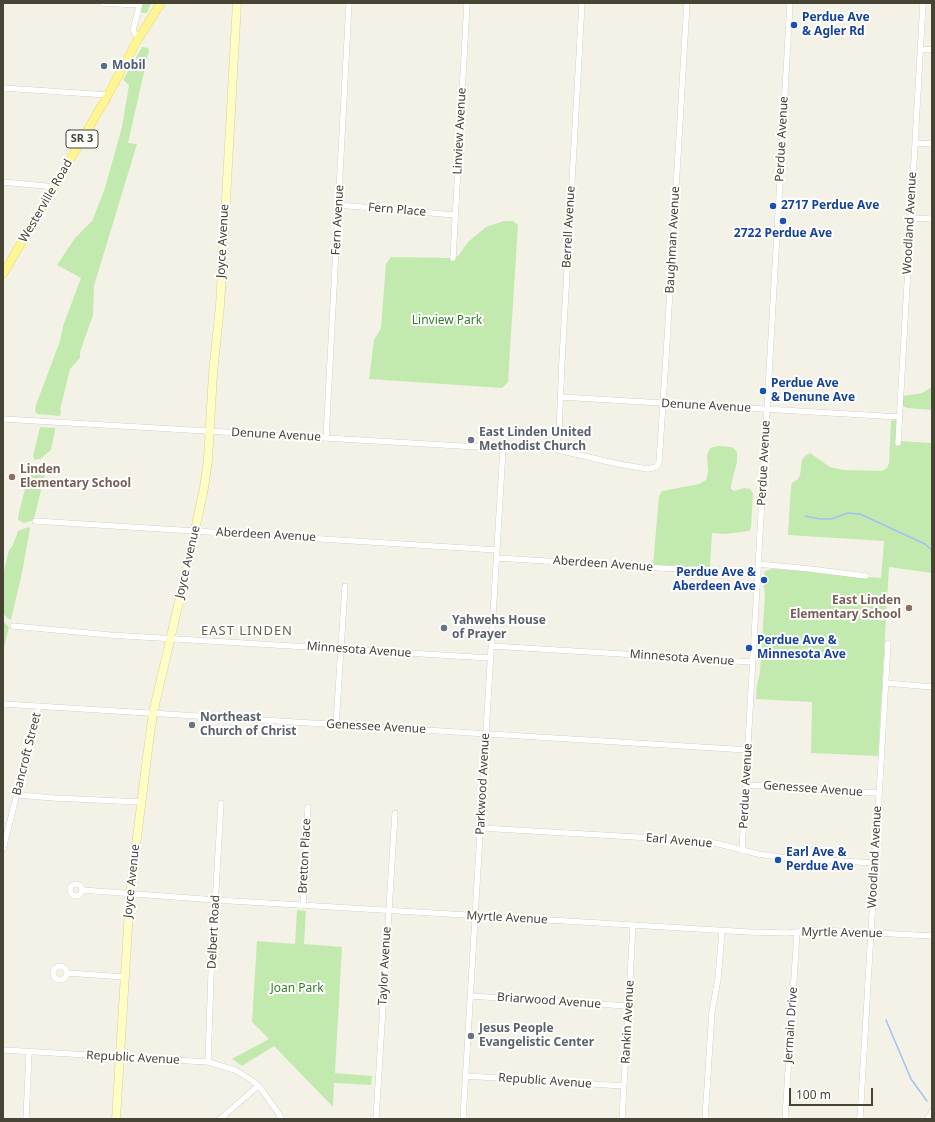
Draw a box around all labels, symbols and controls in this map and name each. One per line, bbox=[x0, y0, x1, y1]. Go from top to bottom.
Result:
place label: Perdue Ave & Agler Rd bbox=[802, 11, 870, 39]
marker: Perdue Ave & Agler Rd bbox=[789, 20, 799, 30]
place label: Mobil bbox=[112, 59, 146, 73]
marker: Mobil bbox=[99, 61, 109, 71]
street label: Linview Avenue bbox=[451, 87, 469, 175]
street label: Perdue Avenue bbox=[773, 96, 791, 182]
road number: SR 3 bbox=[66, 130, 98, 148]
street label: Westerville Road bbox=[16, 157, 76, 245]
street label: Woodland Avenue bbox=[900, 171, 920, 275]
street label: Fern Avenue bbox=[329, 184, 347, 256]
street label: Berrell Avenue bbox=[560, 185, 578, 269]
street label: Baughman Avenue bbox=[663, 186, 683, 294]
place label: 2717 Perdue Ave bbox=[781, 199, 879, 213]
street label: Fern Place bbox=[367, 200, 427, 220]
marker: 2717 Perdue Ave bbox=[768, 201, 778, 211]
street label: Joyce Avenue bbox=[214, 204, 232, 278]
marker: 2722 Perdue Ave bbox=[778, 216, 788, 226]
place label: 2722 Perdue Ave bbox=[734, 227, 832, 241]
park label: Linview Park bbox=[412, 314, 482, 328]
place label: Perdue Ave & Denune Ave bbox=[771, 377, 855, 405]
marker: Perdue Ave & Denune Ave bbox=[758, 386, 768, 396]
street label: Denune Avenue bbox=[661, 396, 751, 416]
street label: Perdue Avenue bbox=[755, 420, 773, 506]
street label: Denune Avenue bbox=[231, 425, 321, 445]
place label: East Linden United Methodist Church bbox=[479, 426, 591, 454]
marker: East Linden United Methodist Church bbox=[466, 435, 476, 445]
place label: Linden Elementary School bbox=[20, 463, 131, 491]
marker: Linden Elementary School bbox=[7, 472, 17, 482]
street label: Joyce Avenue bbox=[173, 524, 203, 600]
street label: Aberdeen Avenue bbox=[216, 525, 316, 545]
street label: Aberdeen Avenue bbox=[553, 553, 653, 575]
place label: Perdue Ave & Aberdeen Ave bbox=[673, 566, 756, 594]
marker: Perdue Ave & Aberdeen Ave bbox=[759, 575, 769, 585]
place label: East Linden Elementary School bbox=[790, 594, 901, 622]
marker: East Linden Elementary School bbox=[904, 603, 914, 613]
place label: Yahwehs House of Prayer bbox=[452, 614, 546, 642]
district label: EAST LINDEN bbox=[201, 623, 293, 639]
marker: Yahwehs House of Prayer bbox=[439, 623, 449, 633]
place label: Perdue Ave & Minnesota Ave bbox=[757, 634, 846, 662]
street label: Minnesota Avenue bbox=[306, 639, 412, 661]
marker: Perdue Ave & Minnesota Ave bbox=[744, 643, 754, 653]
street label: Minnesota Avenue bbox=[629, 647, 735, 669]
street label: Bancroft Street bbox=[10, 711, 44, 797]
place label: Northeast Church of Christ bbox=[200, 711, 296, 739]
street label: Genessee Avenue bbox=[326, 717, 426, 737]
marker: Northeast Church of Christ bbox=[187, 720, 197, 730]
street label: Parkwood Avenue bbox=[473, 733, 493, 835]
street label: Perdue Avenue bbox=[737, 743, 755, 829]
street label: Genessee Avenue bbox=[763, 778, 863, 800]
street label: Woodland Avenue bbox=[865, 805, 885, 909]
street label: Bretton Place bbox=[296, 818, 314, 894]
street label: Earl Avenue bbox=[645, 831, 713, 851]
street label: Joyce Avenue bbox=[121, 843, 143, 919]
place label: Earl Ave & Perdue Ave bbox=[786, 846, 854, 874]
marker: Earl Ave & Perdue Ave bbox=[773, 855, 783, 865]
street label: Delbert Road bbox=[205, 895, 223, 969]
street label: Myrtle Avenue bbox=[466, 909, 548, 927]
street label: Myrtle Avenue bbox=[801, 925, 883, 941]
street label: Taylor Avenue bbox=[376, 926, 394, 1006]
street label: Rankin Avenue bbox=[619, 980, 637, 1064]
park label: Joan Park bbox=[270, 982, 324, 996]
street label: Jermain Drive bbox=[781, 986, 801, 1064]
street label: Briarwood Avenue bbox=[497, 990, 601, 1012]
place label: Jesus People Evangelistic Center bbox=[479, 1022, 594, 1050]
marker: Jesus People Evangelistic Center bbox=[466, 1031, 476, 1041]
street label: Republic Avenue bbox=[86, 1048, 180, 1068]
street label: Republic Avenue bbox=[498, 1071, 592, 1091]
scale bar bbox=[791, 1080, 875, 1106]
text: 100 m bbox=[796, 1086, 831, 1103]

